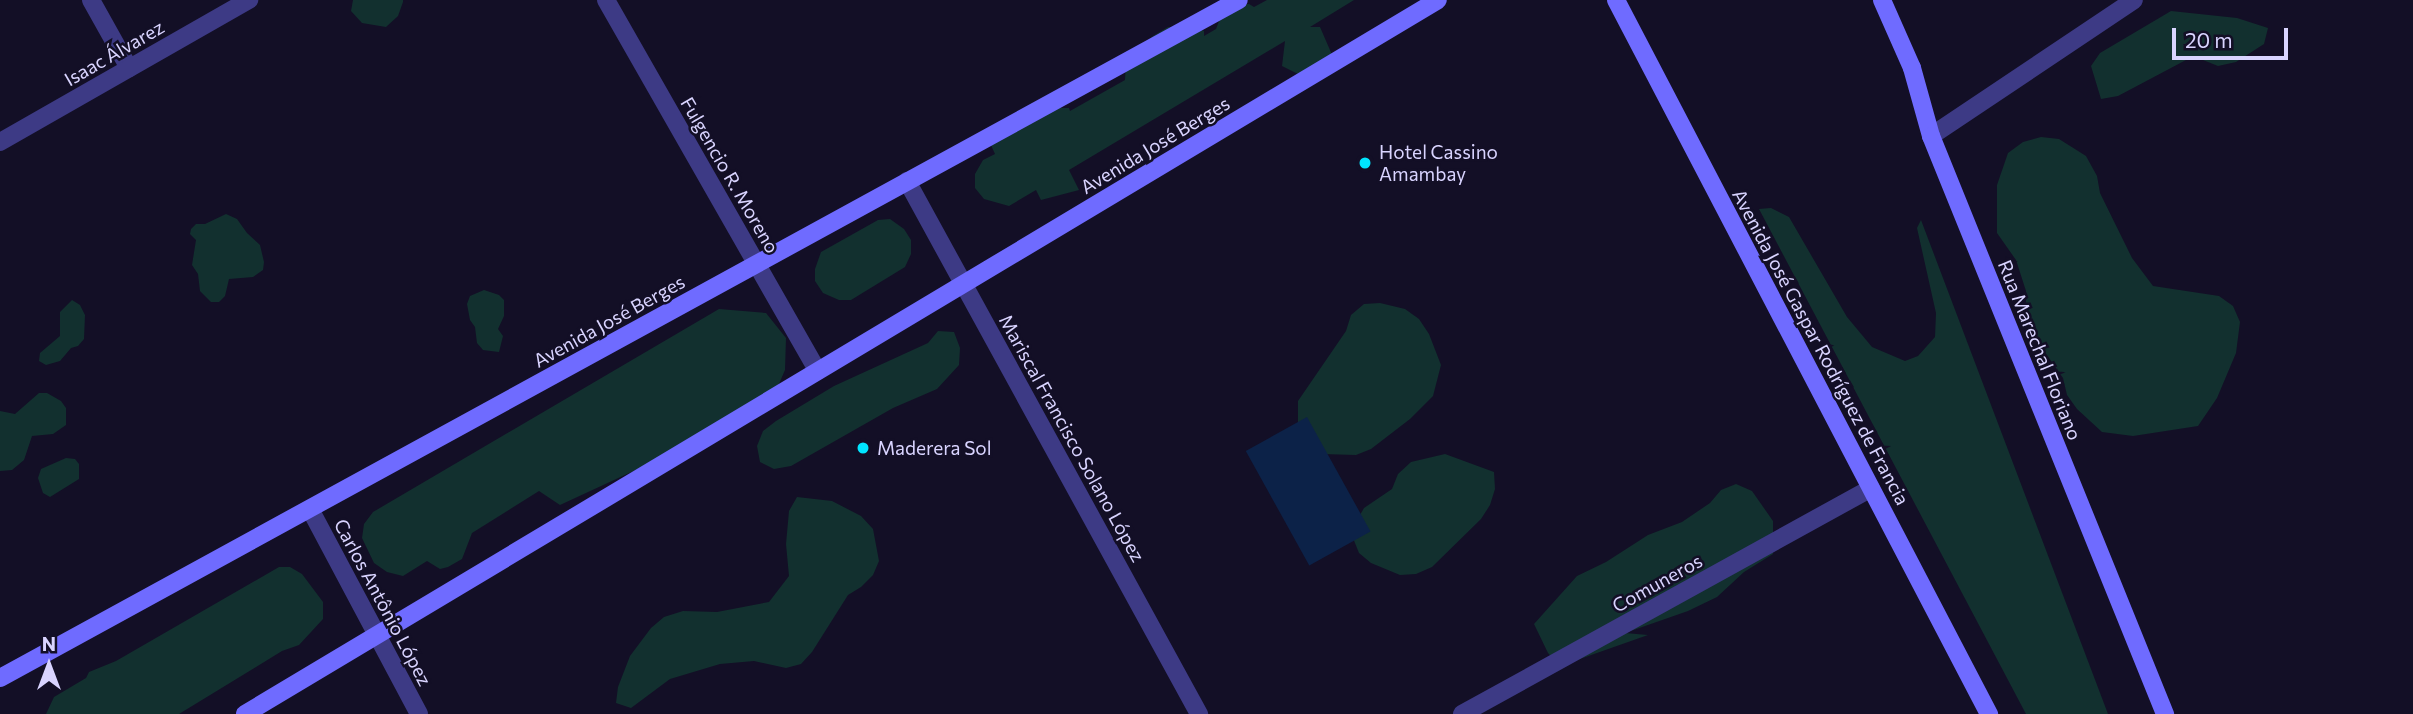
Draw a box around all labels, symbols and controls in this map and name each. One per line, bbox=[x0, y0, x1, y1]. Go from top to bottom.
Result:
scale bar bbox=[2175, 14, 2290, 58]
street label: Isaac Álvarez bbox=[60, 15, 168, 91]
text: 20 m bbox=[2185, 27, 2233, 52]
street label: Avenida José Berges bbox=[1076, 92, 1234, 198]
street label: Fulgencio R. Moreno bbox=[676, 93, 784, 257]
place label: Hotel Cassino Amambay bbox=[1379, 141, 1498, 185]
marker: Hotel Cassino Amambay bbox=[1357, 155, 1373, 171]
street label: Avenida José Gaspar Rodríguez de Francia bbox=[1728, 185, 1914, 509]
street label: Rua Marechal Floriano bbox=[1993, 257, 2087, 443]
street label: Avenida José Berges bbox=[529, 270, 689, 372]
street label: Mariscal Francisco Solano López bbox=[994, 310, 1150, 566]
place label: Maderera Sol bbox=[877, 437, 992, 459]
marker: Maderera Sol bbox=[855, 440, 871, 456]
street label: Carlos Antônio López bbox=[329, 515, 437, 689]
street label: Comuneros bbox=[1608, 549, 1706, 617]
north arrow bbox=[14, 630, 84, 700]
text: N bbox=[42, 632, 56, 655]

